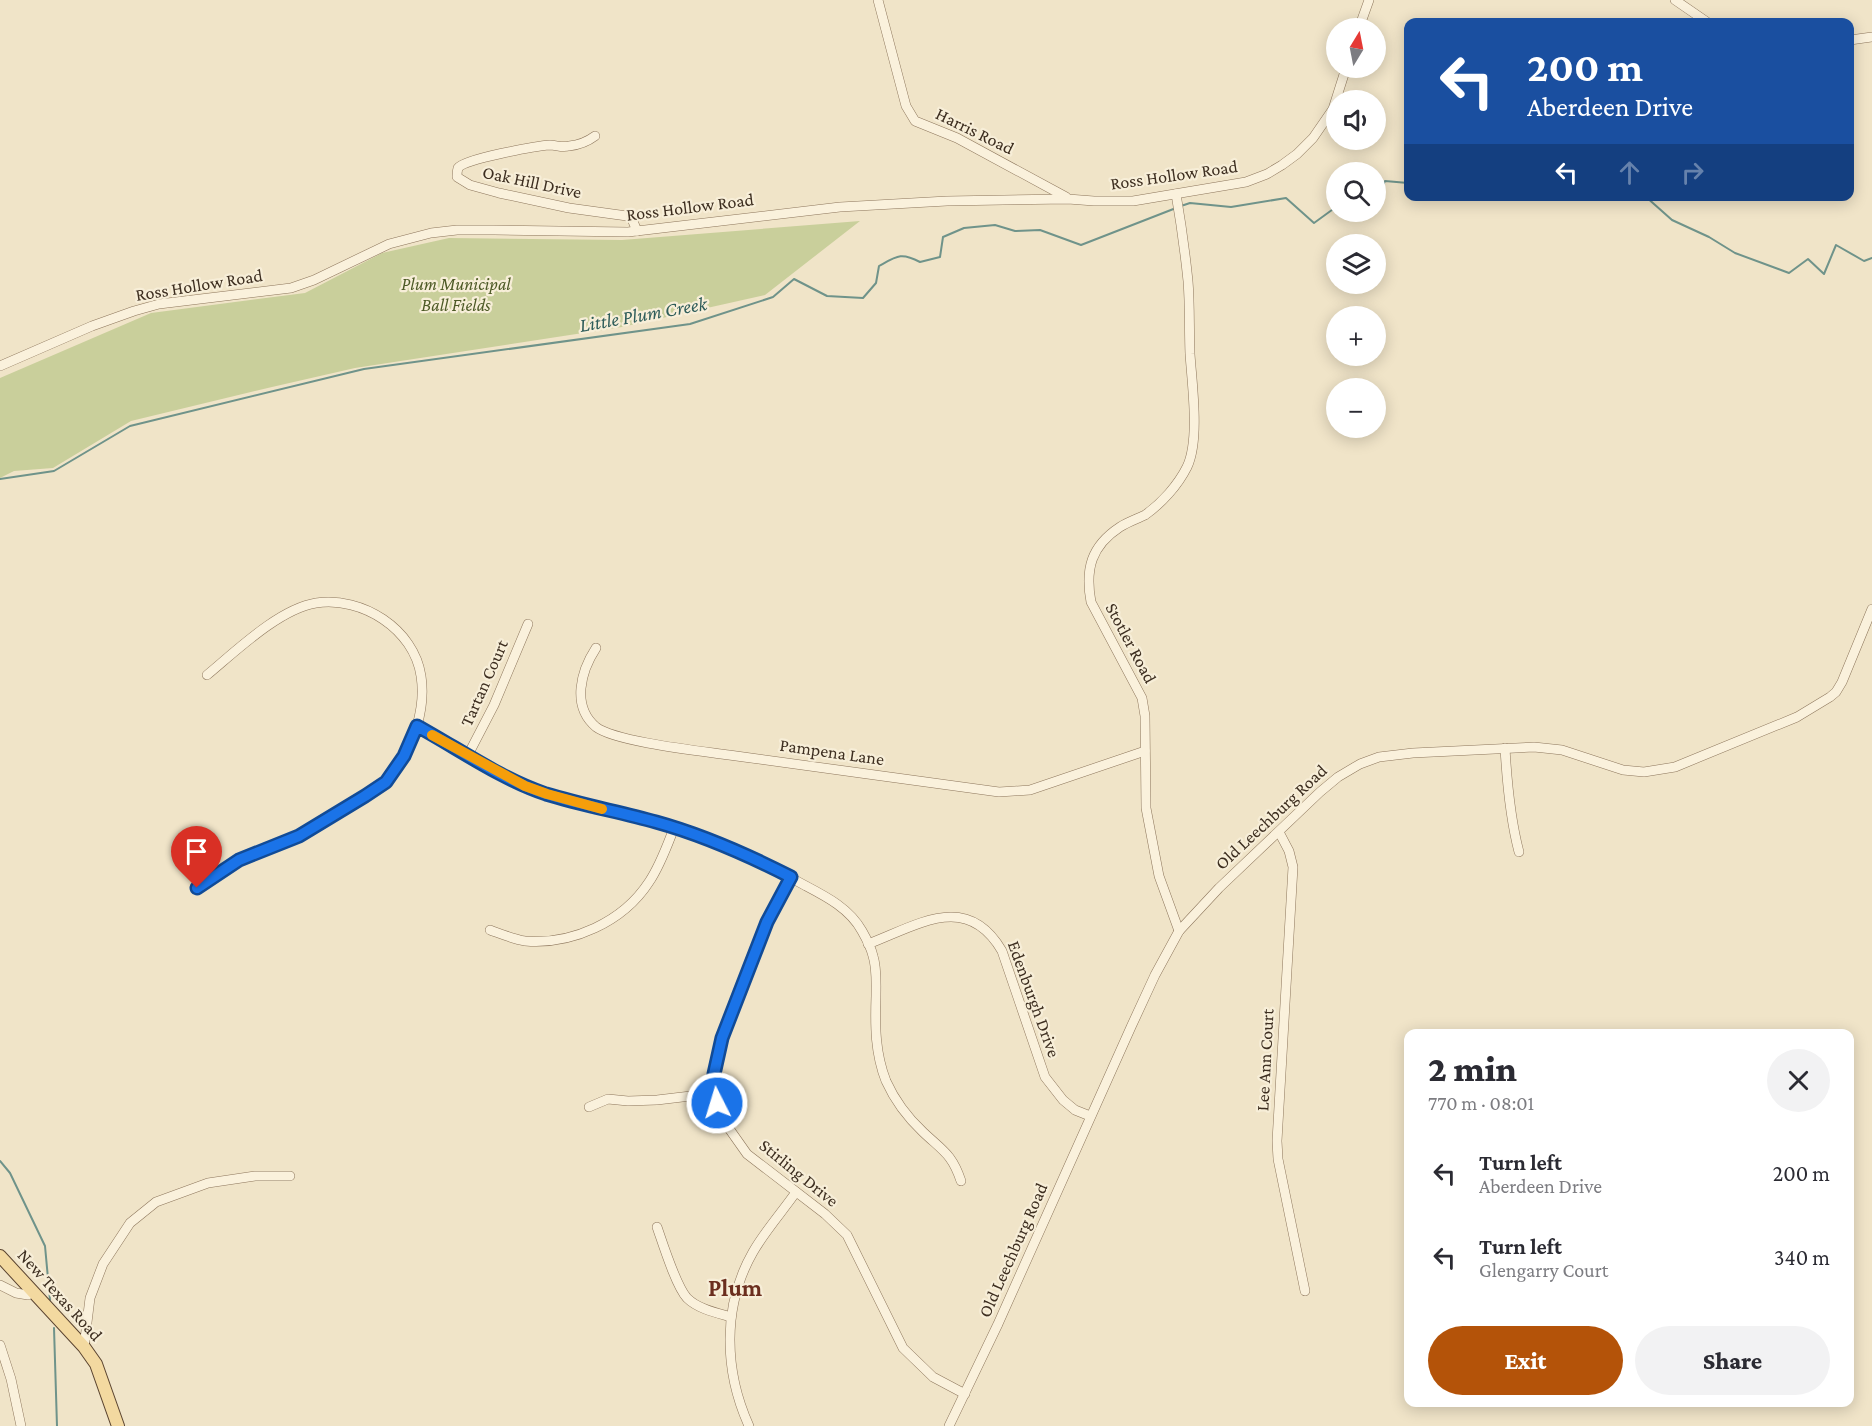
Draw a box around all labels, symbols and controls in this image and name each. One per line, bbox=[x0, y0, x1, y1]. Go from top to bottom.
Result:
north arrow bbox=[1326, 18, 1386, 78]
map controls bbox=[1326, 18, 1386, 438]
icon: left bbox=[1428, 42, 1506, 120]
text: 200 m bbox=[1527, 43, 1643, 90]
button: sound bbox=[1326, 90, 1386, 150]
text: Aberdeen Drive bbox=[1527, 92, 1693, 122]
street label: Harris Road bbox=[933, 103, 1018, 159]
street label: Ross Hollow Road bbox=[1109, 156, 1239, 194]
icon: left bbox=[1550, 156, 1583, 189]
icon: ahead bbox=[1613, 156, 1646, 189]
icon: right bbox=[1676, 156, 1709, 189]
street label: Oak Hill Drive bbox=[481, 162, 583, 202]
button: search bbox=[1326, 162, 1386, 222]
street label: Ross Hollow Road bbox=[625, 189, 755, 225]
button: layers bbox=[1326, 234, 1386, 294]
street label: Ross Hollow Road bbox=[134, 265, 264, 305]
park label: Plum Municipal Ball Fields bbox=[401, 274, 511, 315]
water label: Little Plum Creek bbox=[578, 292, 710, 336]
button: + bbox=[1326, 306, 1386, 366]
button: − bbox=[1326, 378, 1386, 438]
street label: Stotler Road bbox=[1101, 599, 1161, 687]
street label: Tartan Court bbox=[456, 636, 512, 729]
street label: Pampena Lane bbox=[779, 735, 886, 769]
street label: Old Leechburg Road bbox=[1211, 760, 1331, 874]
pin bbox=[171, 826, 222, 888]
icon: arrive bbox=[180, 835, 213, 868]
street label: Edenburgh Drive bbox=[1004, 938, 1064, 1060]
street label: Lee Ann Court bbox=[1252, 1007, 1278, 1112]
text: 2 min bbox=[1428, 1049, 1517, 1089]
button: close bbox=[1767, 1049, 1830, 1112]
position arrow bbox=[685, 1071, 749, 1135]
text: 770 m · 08:01 bbox=[1428, 1092, 1534, 1114]
street label: Stirling Drive bbox=[756, 1135, 843, 1211]
text: Turn left bbox=[1479, 1150, 1562, 1175]
icon: left bbox=[1428, 1157, 1461, 1190]
text: 200 m bbox=[1773, 1161, 1830, 1186]
text: Aberdeen Drive bbox=[1479, 1175, 1602, 1197]
street label: Old Leechburg Road bbox=[974, 1179, 1052, 1320]
text: Turn left bbox=[1479, 1234, 1562, 1259]
icon: left bbox=[1428, 1241, 1461, 1274]
street label: New Texas Road bbox=[14, 1245, 107, 1345]
text: 340 m bbox=[1774, 1245, 1830, 1270]
text: Glengarry Court bbox=[1479, 1259, 1608, 1281]
district label: Plum bbox=[708, 1274, 763, 1301]
button: Exit bbox=[1428, 1326, 1623, 1395]
button: Share bbox=[1635, 1326, 1830, 1395]

